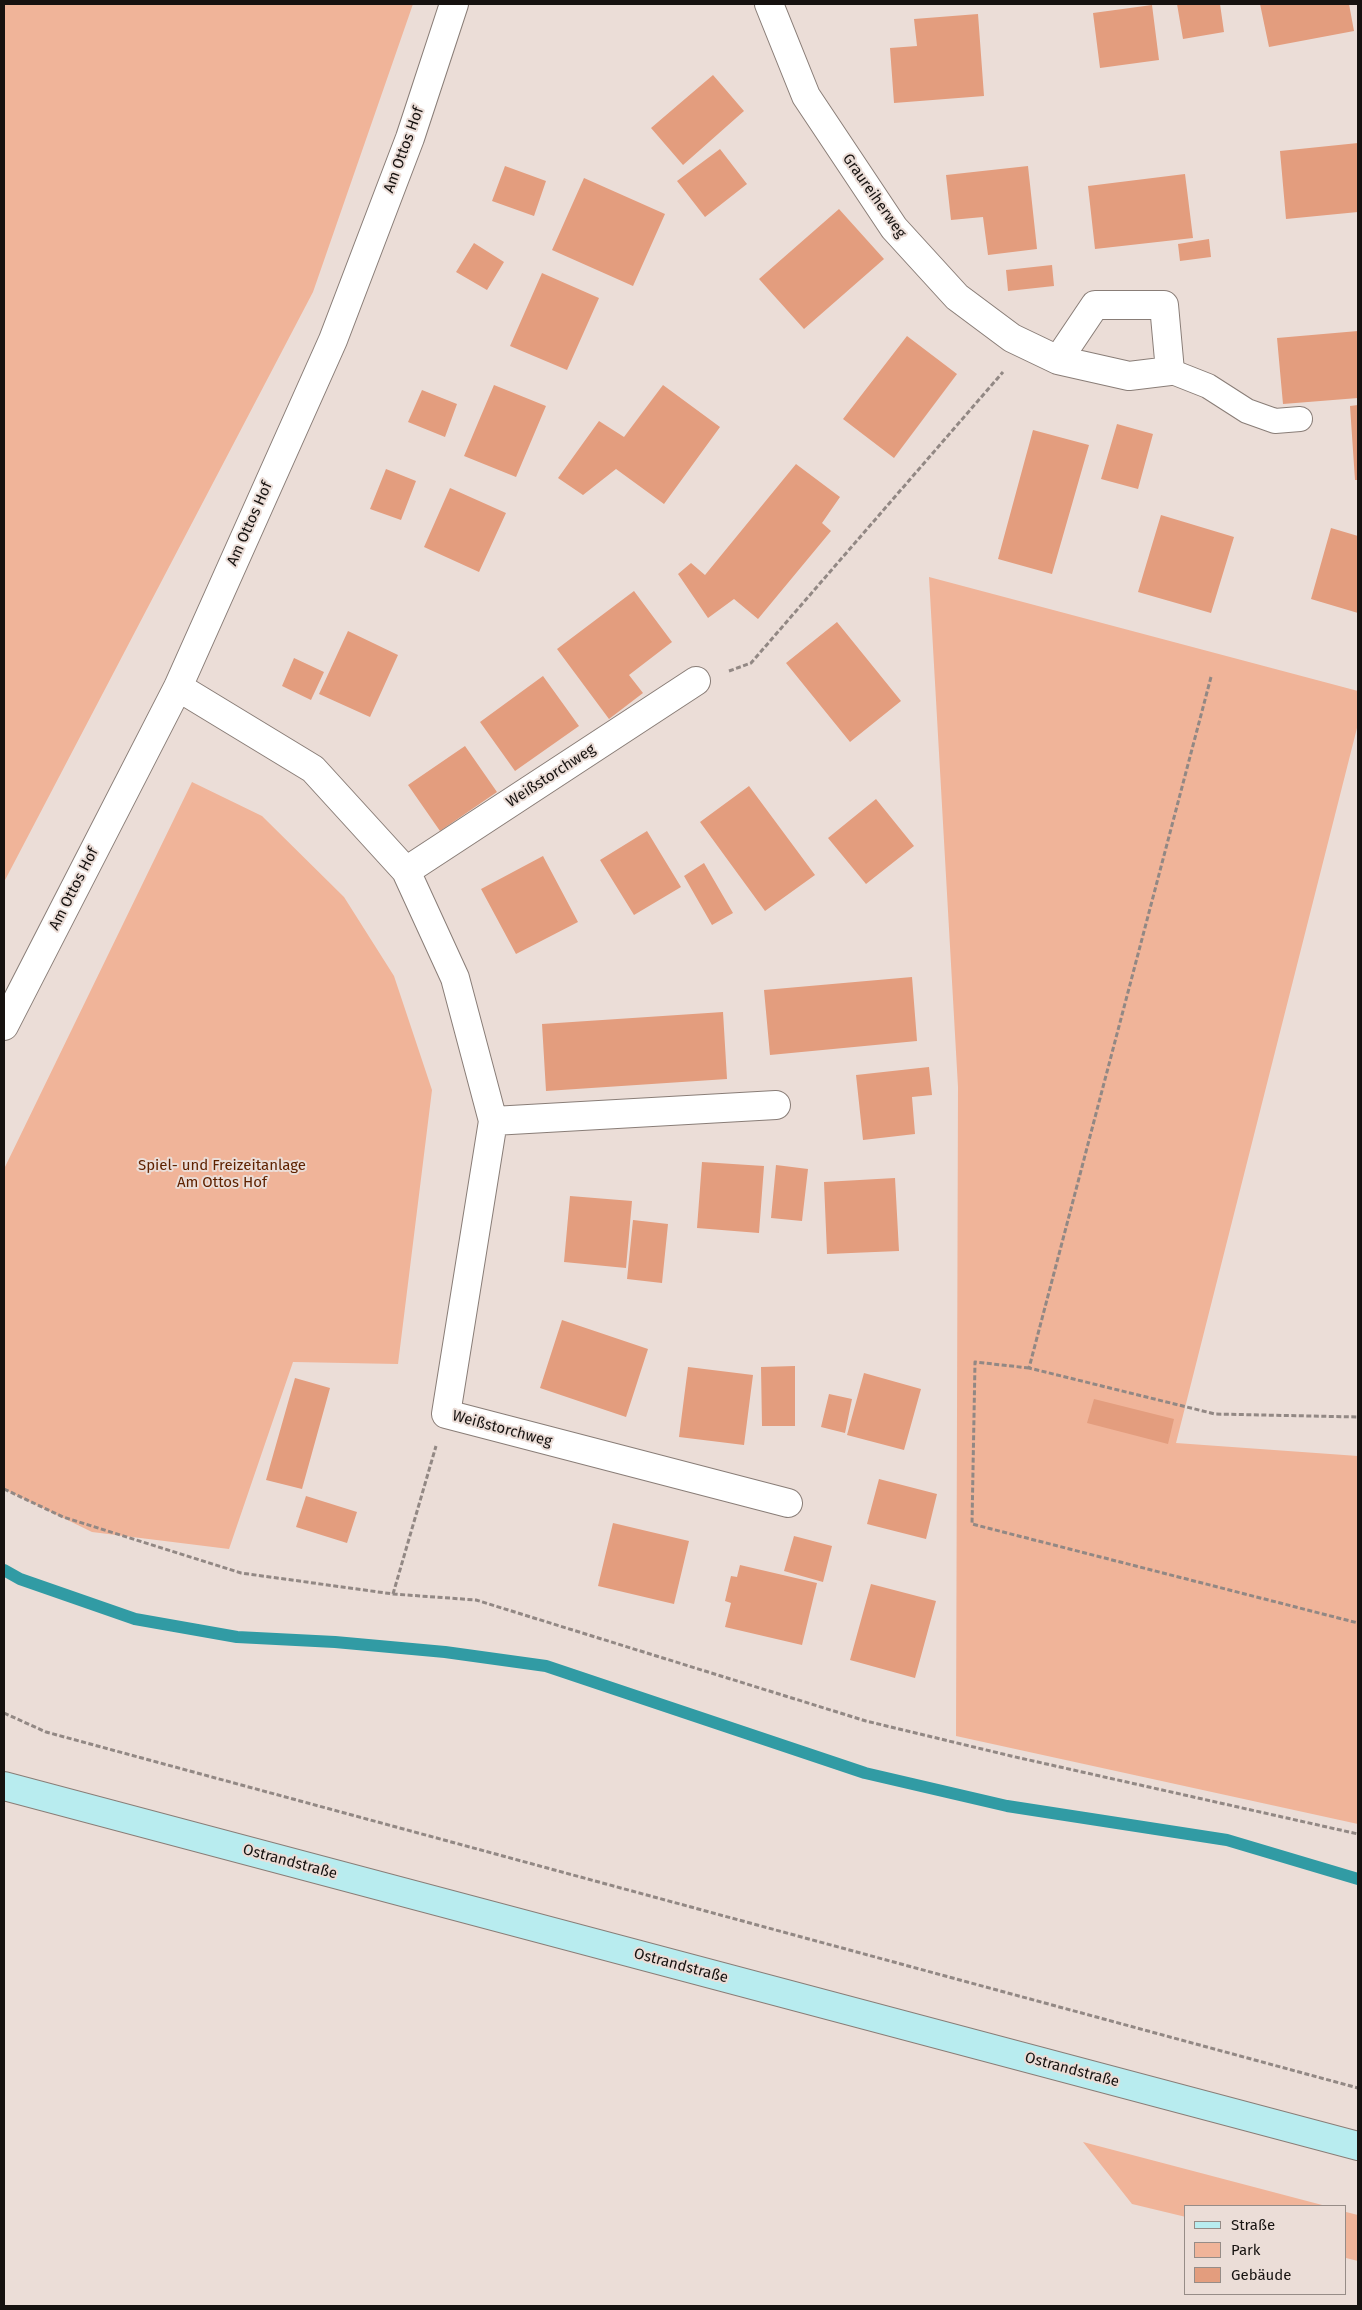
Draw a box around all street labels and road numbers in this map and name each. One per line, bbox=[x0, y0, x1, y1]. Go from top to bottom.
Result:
street label: Am Ottos Hof bbox=[380, 105, 428, 195]
street label: Graureiherweg bbox=[838, 150, 910, 242]
street label: Am Ottos Hof bbox=[223, 479, 277, 569]
street label: Weißstorchweg bbox=[503, 741, 599, 811]
street label: Am Ottos Hof bbox=[46, 845, 102, 933]
street label: Weißstorchweg bbox=[450, 1407, 554, 1451]
street label: Ostrandstraße bbox=[241, 1841, 339, 1883]
street label: Ostrandstraße bbox=[632, 1945, 730, 1987]
street label: Ostrandstraße bbox=[1023, 2049, 1121, 2091]

